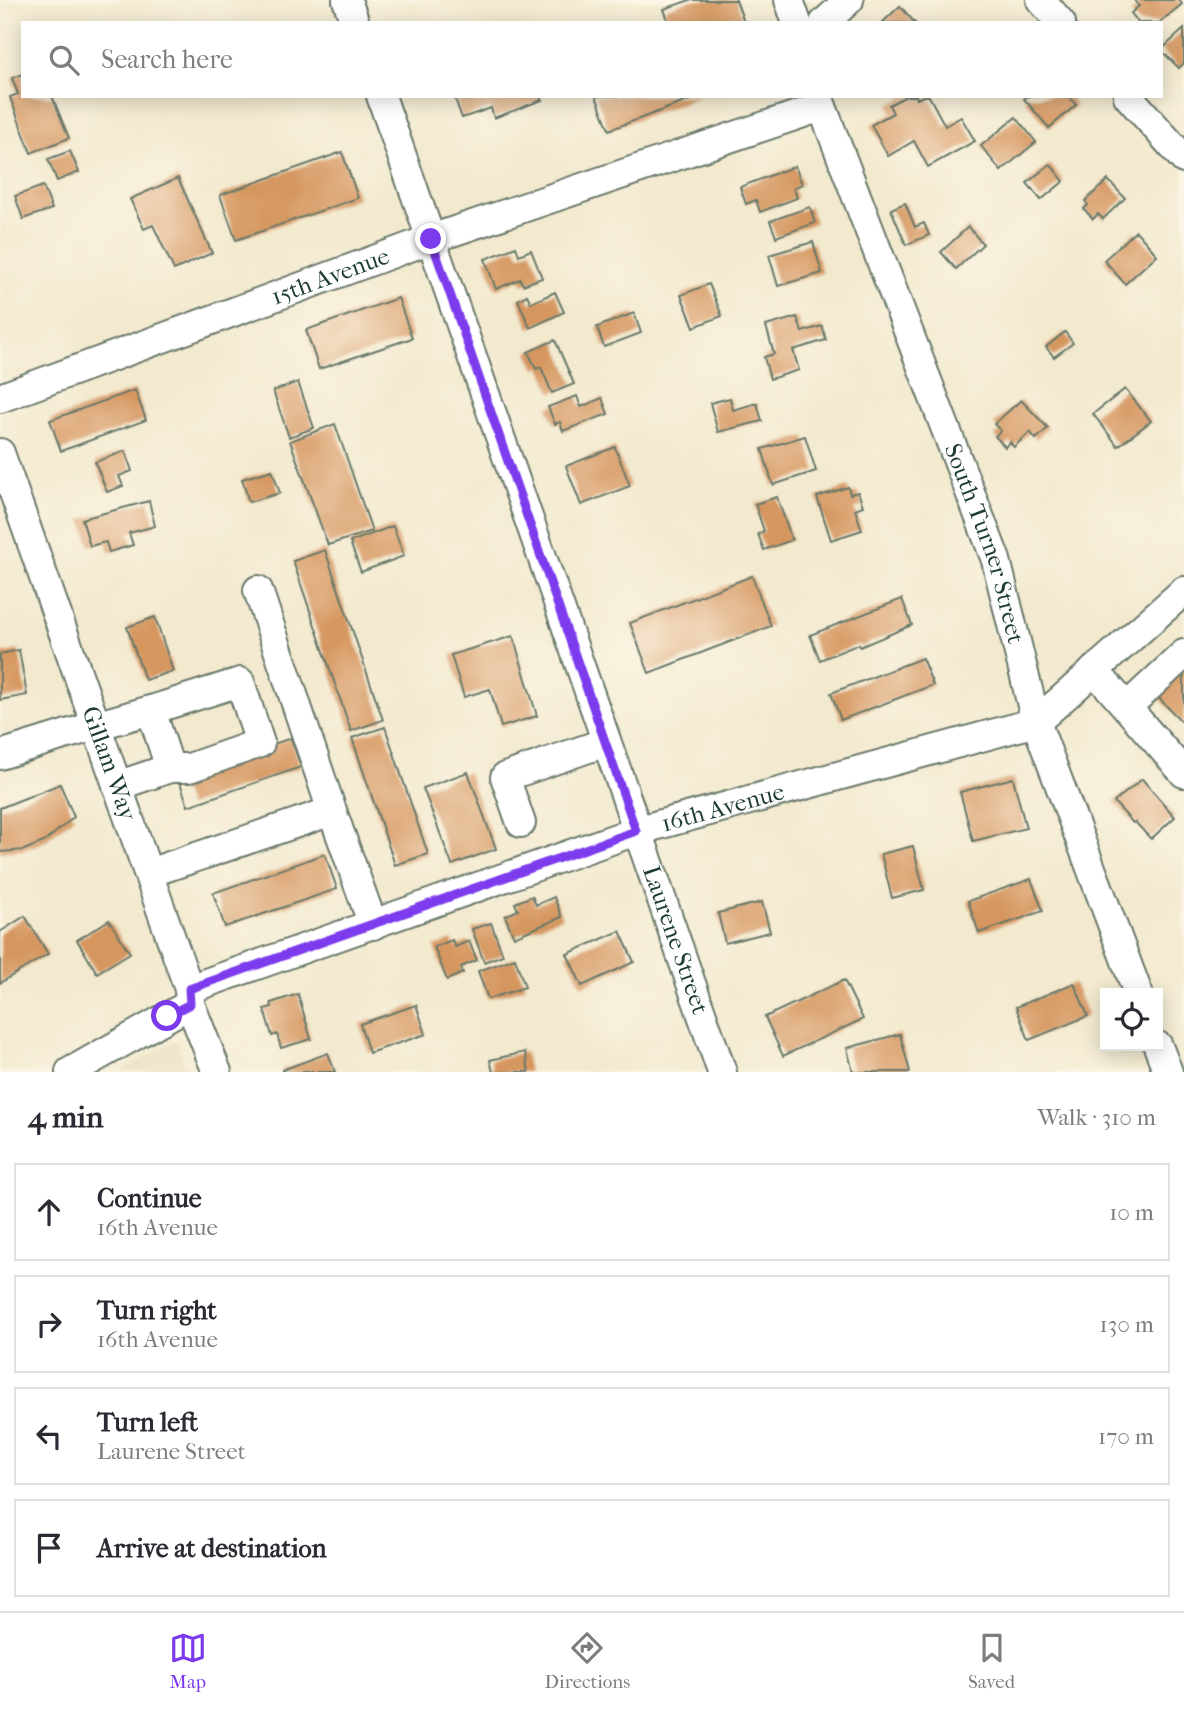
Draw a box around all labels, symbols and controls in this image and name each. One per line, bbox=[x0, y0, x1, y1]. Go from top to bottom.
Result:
search box bbox=[21, 21, 1163, 98]
icon: search bbox=[45, 41, 83, 79]
text: Search here bbox=[101, 44, 233, 75]
route end bbox=[415, 223, 446, 254]
street label: 15th Avenue bbox=[267, 242, 393, 311]
street label: South Turner Street bbox=[939, 440, 1030, 647]
street label: Gillam Way bbox=[76, 702, 143, 825]
street label: 16th Avenue bbox=[658, 777, 787, 837]
street label: Laurene Street bbox=[637, 862, 715, 1018]
map controls bbox=[1100, 988, 1163, 1051]
button: locate bbox=[1100, 988, 1163, 1051]
route start bbox=[151, 1000, 182, 1031]
text: 4 min bbox=[28, 1100, 103, 1135]
text: Walk · 310 m bbox=[1037, 1104, 1156, 1131]
text: Continue bbox=[97, 1183, 202, 1214]
icon: ahead bbox=[30, 1193, 68, 1231]
text: 10 m bbox=[1109, 1199, 1154, 1226]
text: 16th Avenue bbox=[97, 1214, 218, 1241]
text: Turn right bbox=[97, 1295, 217, 1326]
icon: right bbox=[30, 1305, 68, 1343]
text: 130 m bbox=[1100, 1311, 1154, 1338]
text: 16th Avenue bbox=[97, 1326, 218, 1353]
text: Turn left bbox=[97, 1407, 198, 1438]
icon: left bbox=[30, 1417, 68, 1455]
text: 170 m bbox=[1098, 1423, 1154, 1450]
text: Laurene Street bbox=[97, 1438, 246, 1465]
icon: arrive bbox=[30, 1529, 68, 1567]
text: Arrive at destination bbox=[97, 1533, 327, 1564]
tab: Map bbox=[169, 1629, 207, 1693]
tab: Directions bbox=[545, 1629, 630, 1693]
tab: Saved bbox=[968, 1629, 1015, 1693]

